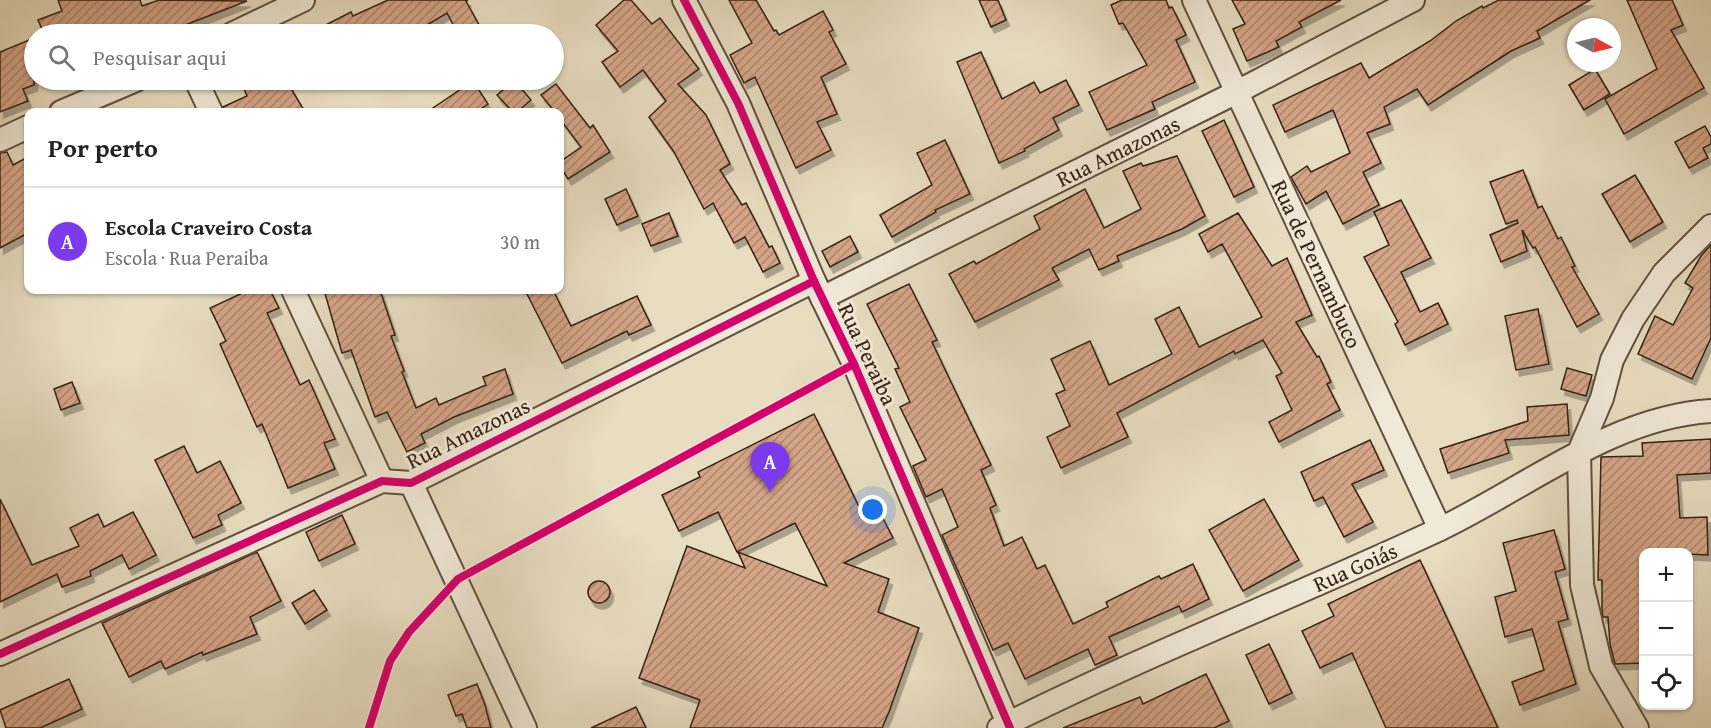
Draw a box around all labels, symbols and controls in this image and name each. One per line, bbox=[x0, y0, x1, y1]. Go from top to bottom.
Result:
north arrow bbox=[1567, 18, 1621, 72]
search box bbox=[24, 24, 564, 90]
icon: search bbox=[45, 41, 78, 74]
text: Pesquisar aqui bbox=[93, 41, 227, 73]
street label: Rua Amazonas bbox=[1051, 107, 1185, 195]
text: Por perto bbox=[48, 128, 158, 167]
street label: Rua de Pernambuco bbox=[1264, 174, 1370, 354]
text: Escola Craveiro Costa bbox=[105, 211, 312, 243]
text: A bbox=[61, 227, 74, 256]
text: 30 m bbox=[500, 227, 540, 256]
text: Escola · Rua Peraiba bbox=[105, 243, 269, 272]
street label: Rua Peraiba bbox=[830, 298, 906, 411]
street label: Rua Amazonas bbox=[401, 389, 535, 477]
pin: A bbox=[750, 442, 790, 492]
your location bbox=[858, 495, 887, 524]
street label: Rua Goiás bbox=[1308, 534, 1402, 600]
map controls bbox=[1639, 548, 1693, 710]
button: + bbox=[1639, 548, 1693, 602]
button: − bbox=[1639, 602, 1693, 656]
button: locate bbox=[1639, 656, 1693, 710]

